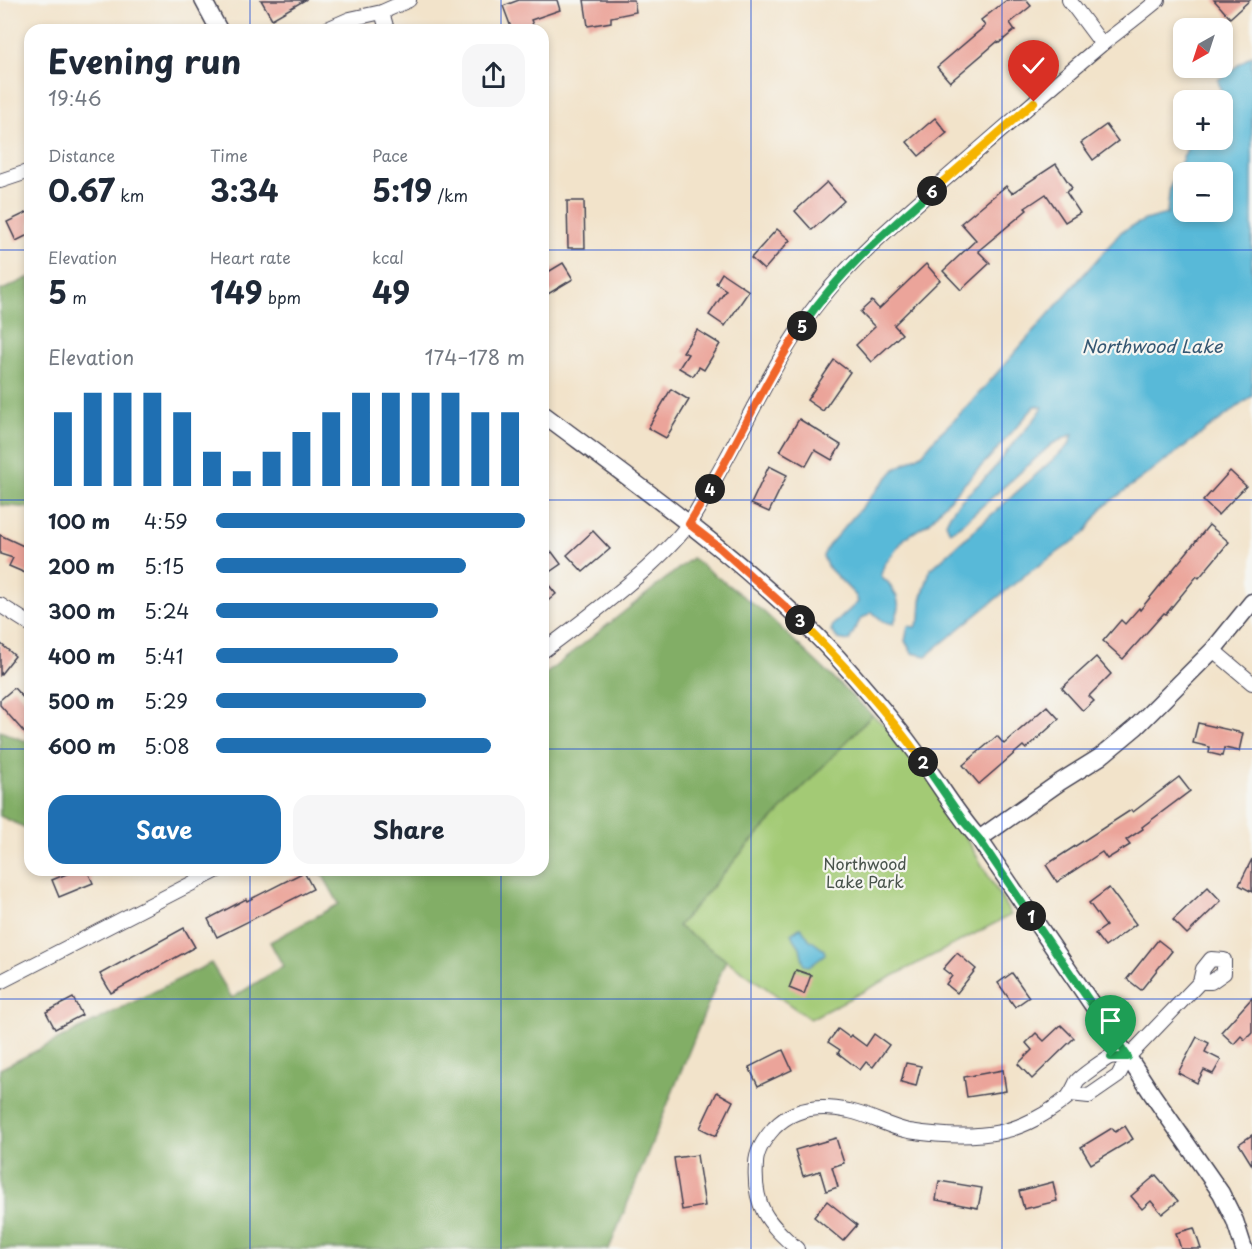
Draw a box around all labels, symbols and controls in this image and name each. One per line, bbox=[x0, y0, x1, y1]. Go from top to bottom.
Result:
north arrow bbox=[1173, 18, 1233, 78]
map controls bbox=[1173, 18, 1233, 222]
text: Evening run bbox=[48, 35, 241, 85]
pin bbox=[1008, 40, 1059, 102]
button: share bbox=[462, 44, 525, 107]
icon: check bbox=[1017, 49, 1050, 82]
text: 19:46 bbox=[48, 83, 102, 113]
button: + bbox=[1173, 90, 1233, 150]
text: Distance bbox=[48, 143, 115, 167]
text: Time bbox=[210, 143, 248, 167]
text: Pace bbox=[372, 143, 408, 167]
button: − bbox=[1173, 162, 1233, 222]
text: 0.67 bbox=[48, 167, 115, 212]
text: 3:34 bbox=[210, 167, 279, 212]
text: 5:19 bbox=[372, 167, 432, 212]
pin: 6 bbox=[917, 176, 947, 206]
text: 6 bbox=[926, 179, 938, 203]
text: km bbox=[115, 183, 144, 207]
text: /km bbox=[432, 183, 468, 207]
text: Elevation bbox=[48, 245, 117, 269]
text: Heart rate bbox=[210, 245, 291, 269]
text: kcal bbox=[372, 245, 404, 269]
text: 5 bbox=[48, 269, 67, 314]
text: 149 bbox=[210, 269, 263, 314]
text: 49 bbox=[372, 269, 410, 314]
text: m bbox=[67, 285, 87, 309]
text: bpm bbox=[263, 285, 301, 309]
pin: 5 bbox=[787, 311, 817, 341]
text: 5 bbox=[797, 314, 807, 338]
water label: Northwood Lake bbox=[1082, 332, 1224, 359]
text: Elevation bbox=[48, 342, 134, 372]
text: 174–178 m bbox=[425, 342, 525, 372]
pin: 4 bbox=[695, 474, 725, 504]
text: 4 bbox=[705, 477, 715, 501]
text: 100 m bbox=[48, 506, 110, 536]
text: 4:59 bbox=[144, 506, 188, 536]
text: 200 m bbox=[48, 551, 115, 581]
text: 5:15 bbox=[144, 551, 184, 581]
text: 300 m bbox=[48, 596, 116, 626]
text: 5:24 bbox=[144, 596, 189, 626]
pin: 3 bbox=[785, 605, 815, 635]
text: 3 bbox=[795, 608, 805, 632]
text: 400 m bbox=[48, 641, 116, 671]
text: 5:41 bbox=[144, 641, 184, 671]
text: 500 m bbox=[48, 686, 115, 716]
text: 5:29 bbox=[144, 686, 188, 716]
text: 600 m bbox=[48, 731, 116, 761]
text: 5:08 bbox=[144, 731, 190, 761]
pin: 2 bbox=[908, 747, 938, 777]
text: 2 bbox=[917, 750, 929, 774]
button: Save bbox=[48, 795, 281, 864]
button: Share bbox=[293, 795, 525, 864]
park label: Northwood Lake Park bbox=[823, 851, 907, 893]
pin: 1 bbox=[1016, 901, 1046, 931]
text: 1 bbox=[1027, 904, 1035, 928]
pin bbox=[1085, 995, 1136, 1057]
icon: arrive bbox=[1094, 1004, 1127, 1037]

